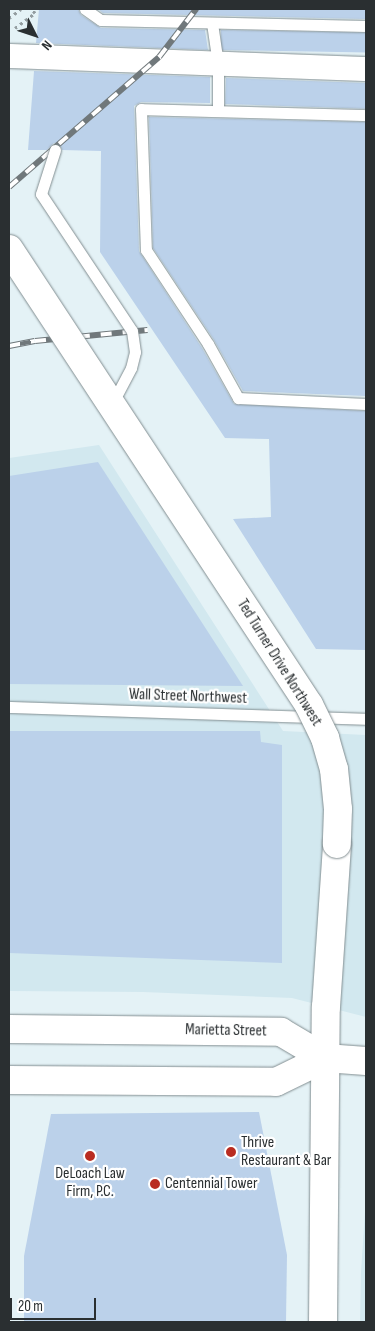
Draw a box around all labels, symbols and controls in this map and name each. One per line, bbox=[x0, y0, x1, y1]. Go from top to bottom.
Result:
north arrow bbox=[10, 10, 60, 60]
text: N bbox=[38, 37, 56, 54]
street label: Ted Turner Drive Northwest bbox=[232, 596, 326, 730]
street label: Wall Street Northwest bbox=[129, 685, 247, 709]
street label: Marietta Street bbox=[185, 1021, 267, 1041]
place label: Thrive Restaurant & Bar bbox=[241, 1133, 331, 1171]
marker: Thrive Restaurant & Bar bbox=[225, 1146, 237, 1158]
marker: DeLoach Law Firm, P.C. bbox=[84, 1150, 96, 1162]
place label: DeLoach Law Firm, P.C. bbox=[55, 1164, 125, 1202]
place label: Centennial Tower bbox=[165, 1174, 257, 1194]
marker: Centennial Tower bbox=[149, 1178, 161, 1190]
scale bar bbox=[12, 1288, 99, 1320]
text: 20 m bbox=[18, 1297, 43, 1316]

